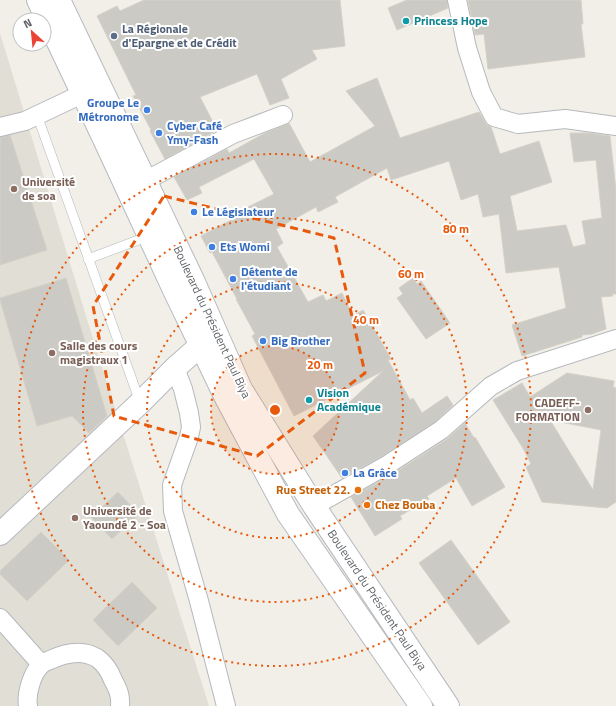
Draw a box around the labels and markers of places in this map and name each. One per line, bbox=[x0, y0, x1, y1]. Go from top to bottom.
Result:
place label: Princess Hope bbox=[414, 11, 488, 30]
marker: Princess Hope bbox=[401, 16, 411, 26]
place label: La Régionale d'Epargne et de Crédit bbox=[122, 19, 237, 52]
marker: La Régionale d'Epargne et de Crédit bbox=[109, 31, 119, 41]
place label: Groupe Le Métronome bbox=[78, 93, 139, 126]
marker: Groupe Le Métronome bbox=[142, 105, 152, 115]
place label: Cyber Café Ymy-Fash bbox=[167, 116, 222, 149]
marker: Cyber Café Ymy-Fash bbox=[154, 128, 164, 138]
place label: Université de soa bbox=[22, 172, 75, 205]
marker: Université de soa bbox=[9, 184, 19, 194]
place label: Le Législateur bbox=[202, 202, 275, 221]
marker: Le Législateur bbox=[189, 207, 199, 217]
place label: Ets Womi bbox=[220, 237, 270, 256]
marker: Ets Womi bbox=[207, 242, 217, 252]
place label: Détente de l'étudiant bbox=[241, 262, 298, 295]
marker: Détente de l'étudiant bbox=[228, 274, 238, 284]
place label: Big Brother bbox=[271, 331, 331, 350]
place label: Salle des cours magistraux 1 bbox=[60, 336, 138, 369]
marker: Big Brother bbox=[258, 336, 268, 346]
marker: Salle des cours magistraux 1 bbox=[47, 348, 57, 358]
place label: Vision Académique bbox=[317, 383, 381, 416]
place label: CADEFF- FORMATION bbox=[515, 393, 580, 426]
marker: Vision Académique bbox=[304, 395, 314, 405]
centre of rings bbox=[268, 403, 282, 417]
marker: CADEFF- FORMATION bbox=[583, 405, 593, 415]
place label: La Grâce bbox=[353, 463, 397, 482]
marker: La Grâce bbox=[340, 468, 350, 478]
place label: Rue Street 22. bbox=[276, 480, 350, 499]
marker: Rue Street 22. bbox=[353, 485, 363, 495]
place label: Chez Bouba bbox=[375, 495, 435, 514]
marker: Chez Bouba bbox=[362, 500, 372, 510]
place label: Université de Yaoundé 2 - Soa bbox=[83, 501, 166, 534]
marker: Université de Yaoundé 2 - Soa bbox=[70, 513, 80, 523]

